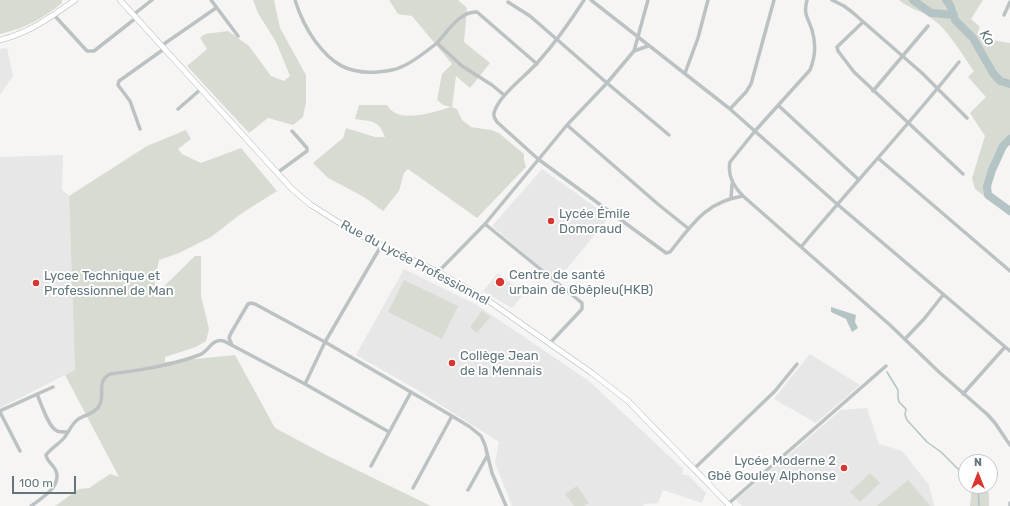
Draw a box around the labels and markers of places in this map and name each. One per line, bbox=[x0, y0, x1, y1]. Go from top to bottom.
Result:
place label: Lycée Émile Domoraud bbox=[559, 206, 630, 237]
marker: Lycée Émile Domoraud bbox=[546, 216, 556, 226]
place label: Centre de santé urbain de Gbêpleu(HKB) bbox=[509, 267, 653, 298]
place label: Lycee Technique et Professionnel de Man bbox=[44, 268, 174, 299]
marker: Centre de santé urbain de Gbêpleu(HKB) bbox=[494, 276, 506, 288]
marker: Lycee Technique et Professionnel de Man bbox=[31, 278, 41, 288]
place label: Collège Jean de la Mennais bbox=[460, 348, 542, 379]
marker: Collège Jean de la Mennais bbox=[447, 358, 457, 368]
place label: Lycée Moderne 2 Gbê Gouley Alphonse bbox=[707, 453, 836, 484]
marker: Lycée Moderne 2 Gbê Gouley Alphonse bbox=[839, 463, 849, 473]

